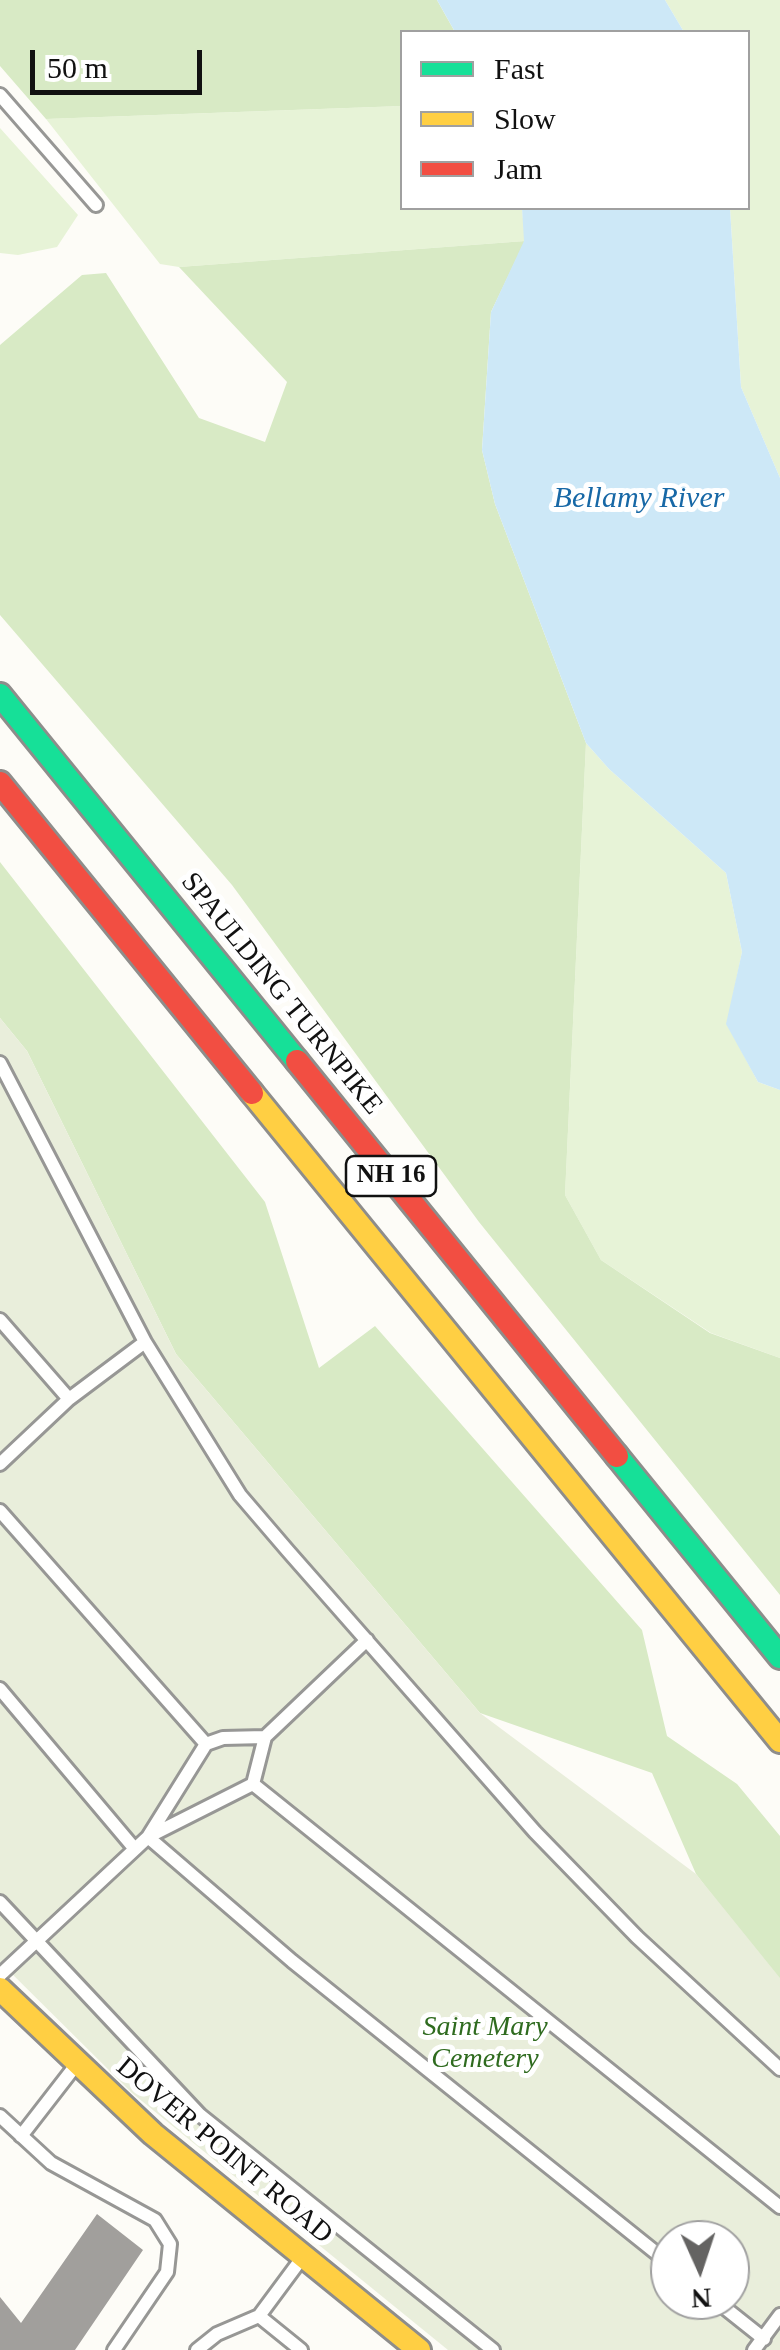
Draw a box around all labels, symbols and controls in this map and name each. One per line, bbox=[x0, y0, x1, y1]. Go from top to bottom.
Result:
scale bar bbox=[35, 30, 208, 92]
legend bbox=[400, 30, 750, 210]
text: 50 m bbox=[47, 51, 108, 84]
text: Fast bbox=[494, 52, 544, 85]
text: Slow bbox=[494, 102, 556, 135]
text: Jam bbox=[494, 152, 542, 185]
water label: Bellamy River bbox=[554, 481, 724, 517]
street label: SPAULDING TURNPIKE bbox=[173, 866, 389, 1122]
road number: NH 16 bbox=[346, 1156, 436, 1196]
park label: Saint Mary Cemetery bbox=[422, 2011, 548, 2077]
street label: DOVER POINT ROAD bbox=[109, 2051, 339, 2251]
north arrow bbox=[650, 2220, 750, 2320]
text: N bbox=[691, 2282, 712, 2314]

